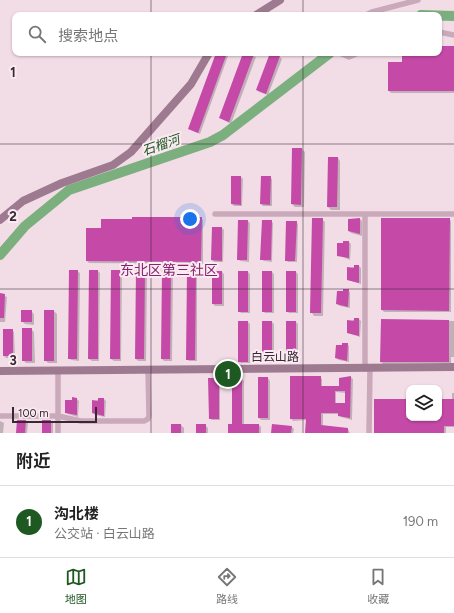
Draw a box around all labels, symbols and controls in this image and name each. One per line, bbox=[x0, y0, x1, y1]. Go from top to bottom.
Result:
search box bbox=[12, 12, 442, 56]
icon: search bbox=[26, 23, 48, 45]
text: 搜索地点 bbox=[58, 27, 118, 45]
text: 1 bbox=[10, 65, 16, 80]
water label: 石榴河 bbox=[140, 131, 185, 158]
text: 2 bbox=[9, 209, 17, 224]
your location bbox=[180, 209, 200, 229]
district label: 东北区第三社区 bbox=[120, 262, 218, 279]
street label: 白云山路 bbox=[251, 350, 299, 364]
text: 3 bbox=[9, 353, 17, 368]
pin: 1 bbox=[215, 359, 241, 389]
map controls bbox=[406, 385, 442, 421]
button: layers bbox=[406, 385, 442, 421]
scale bar bbox=[12, 405, 97, 424]
text: 100 m bbox=[18, 407, 49, 420]
text: 附近 bbox=[16, 451, 50, 471]
text: 沟北楼 bbox=[54, 505, 99, 523]
text: 1 bbox=[26, 514, 32, 529]
text: 190 m bbox=[403, 514, 438, 529]
text: 公交站 · 白云山路 bbox=[54, 526, 155, 541]
tab: 地图 bbox=[65, 566, 87, 606]
tab: 路线 bbox=[216, 566, 238, 606]
tab: 收藏 bbox=[367, 566, 389, 606]

